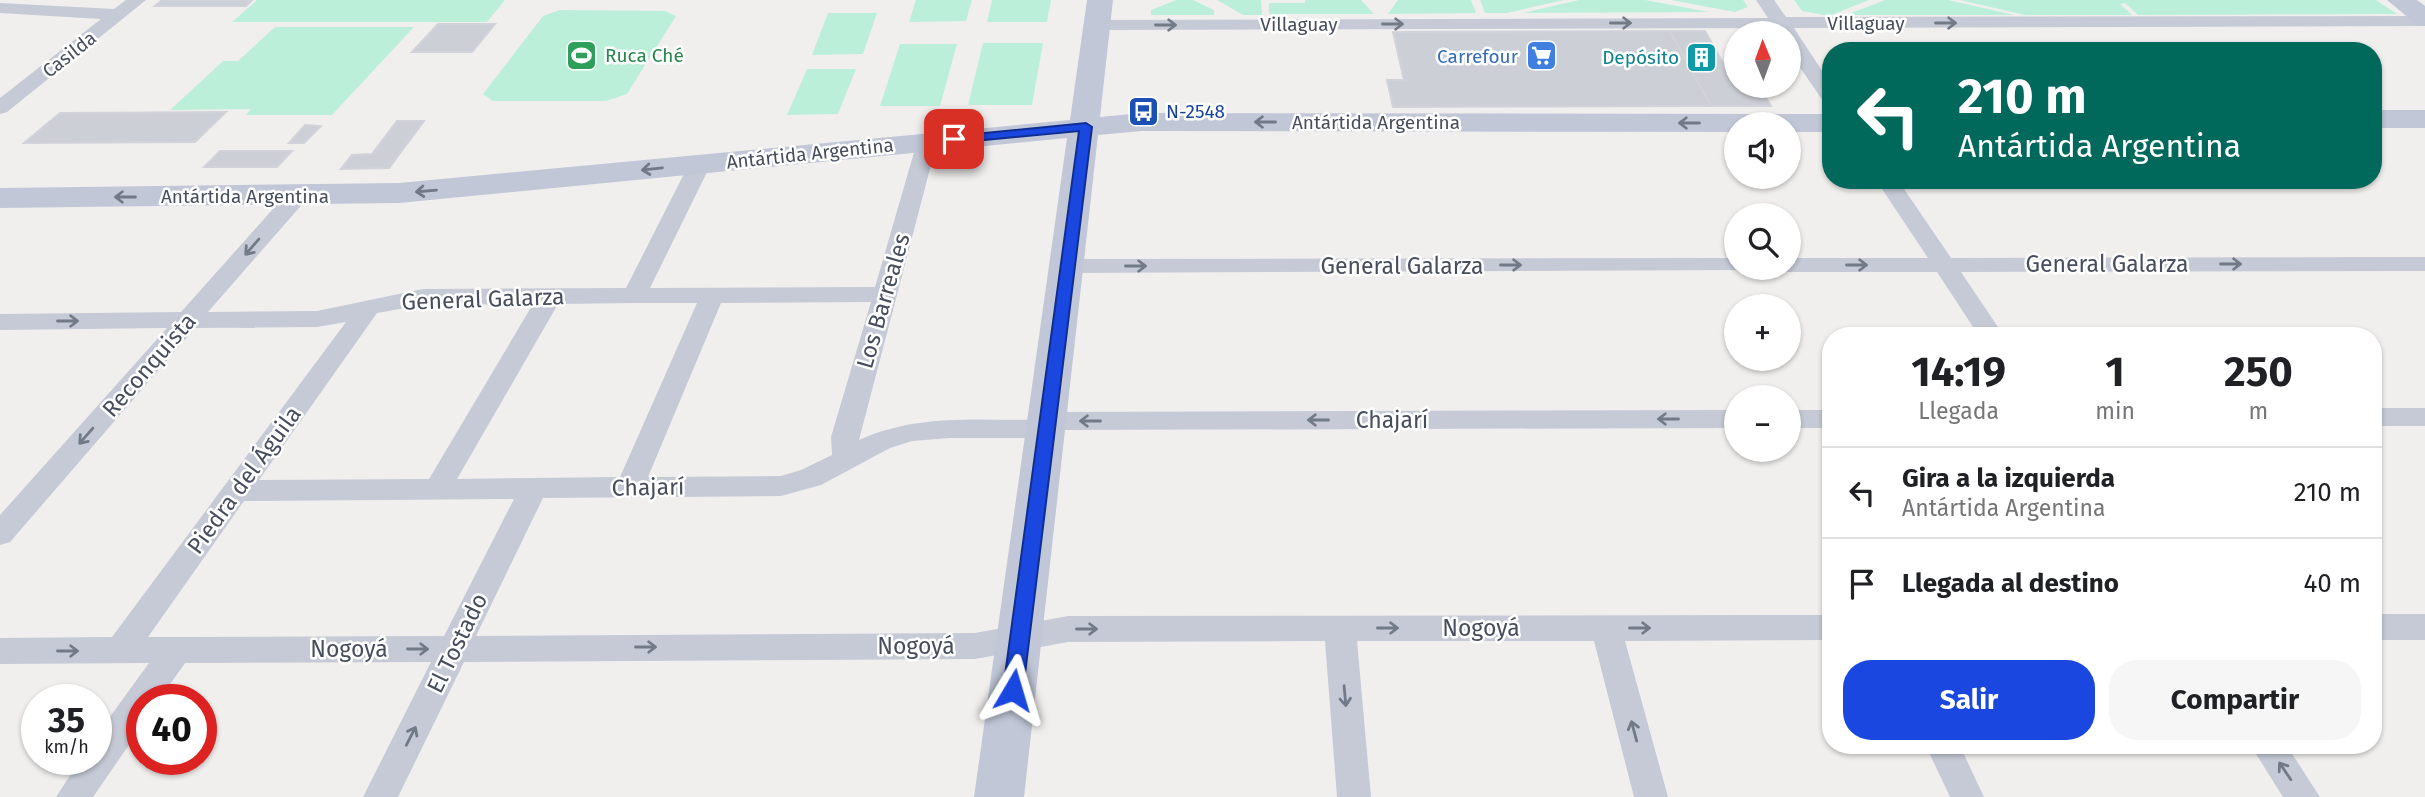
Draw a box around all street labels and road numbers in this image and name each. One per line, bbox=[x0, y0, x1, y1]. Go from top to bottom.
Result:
street label: Villaguay bbox=[1827, 12, 1905, 35]
street label: Villaguay bbox=[1260, 13, 1338, 36]
street label: Casilda bbox=[38, 26, 101, 83]
street label: Antártida Argentina bbox=[1292, 111, 1460, 134]
street label: Antártida Argentina bbox=[725, 133, 895, 174]
street label: Antártida Argentina bbox=[161, 185, 329, 208]
street label: Los Barreales bbox=[850, 230, 916, 372]
street label: General Galarza bbox=[2025, 250, 2189, 278]
street label: General Galarza bbox=[1320, 252, 1484, 280]
street label: General Galarza bbox=[401, 282, 565, 316]
street label: Reconquista bbox=[96, 307, 202, 423]
street label: Piedra del Águila bbox=[180, 400, 307, 559]
street label: Chajarí bbox=[1356, 406, 1428, 434]
street label: Chajarí bbox=[611, 472, 685, 502]
street label: El Tostado bbox=[421, 588, 493, 698]
street label: Nogoyá bbox=[1442, 614, 1520, 642]
street label: Nogoyá bbox=[877, 632, 955, 660]
street label: Nogoyá bbox=[310, 635, 388, 663]

